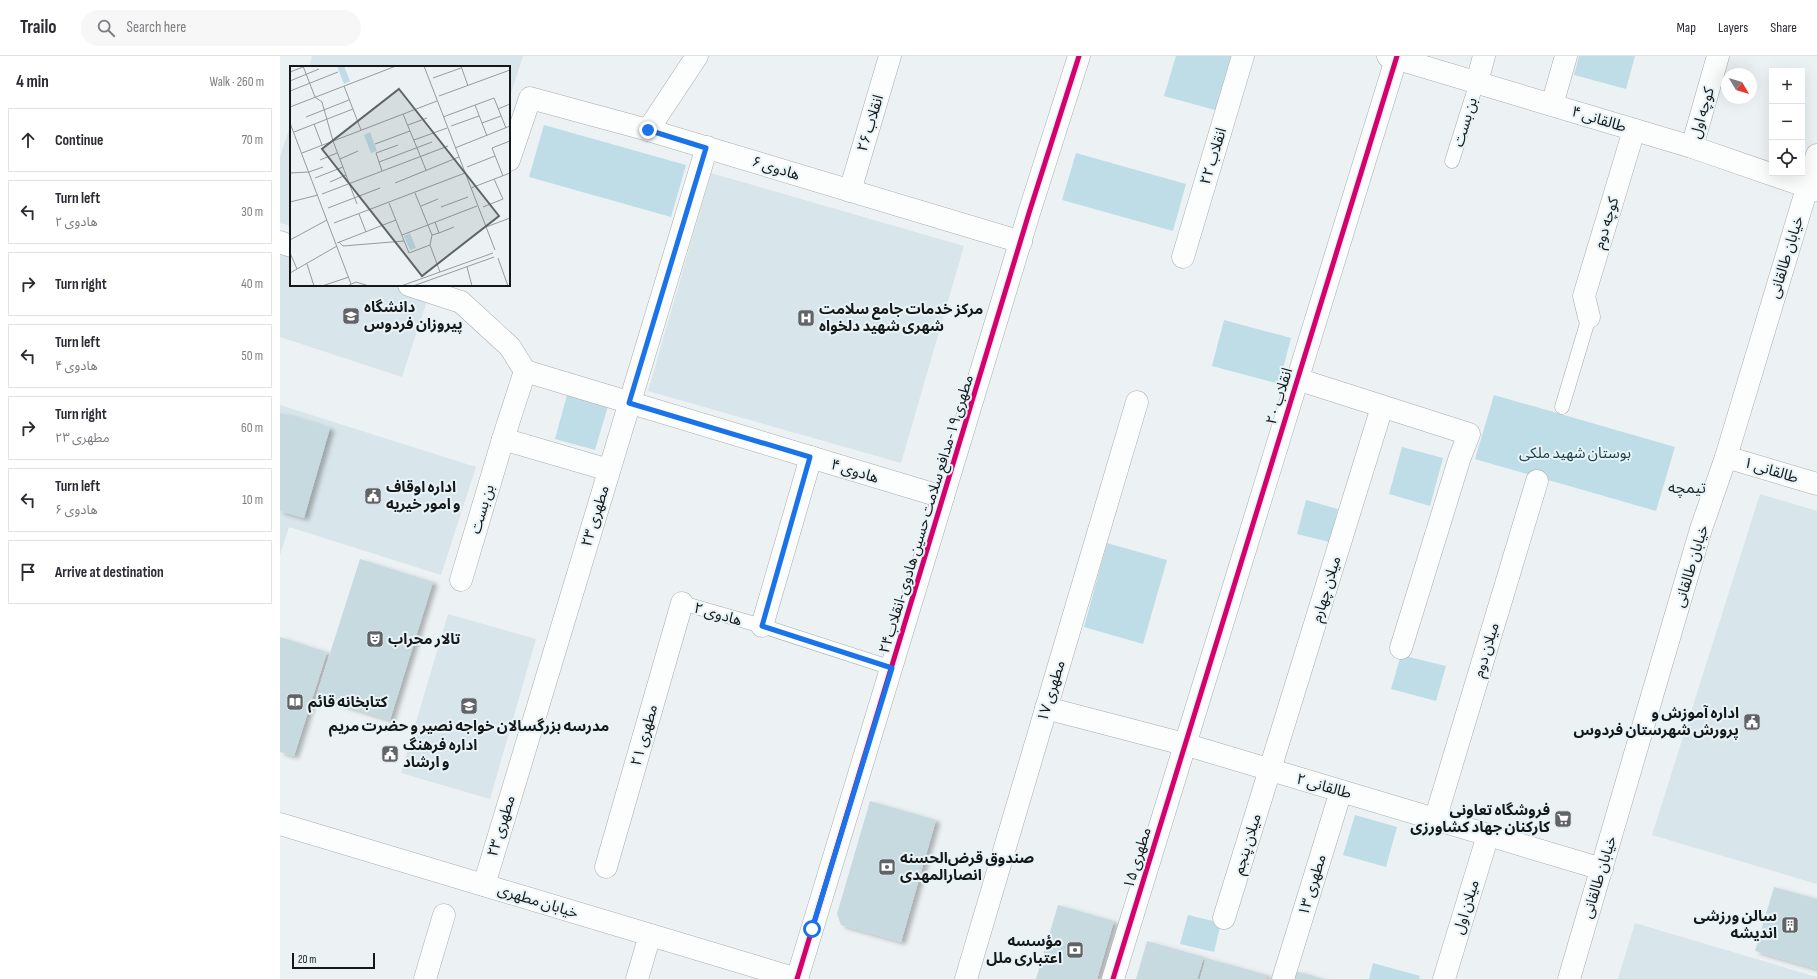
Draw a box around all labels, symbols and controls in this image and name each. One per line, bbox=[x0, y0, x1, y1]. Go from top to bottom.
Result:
search box bbox=[81, 10, 361, 46]
text: Trailo bbox=[20, 16, 57, 39]
icon: search bbox=[95, 17, 117, 39]
text: Search here bbox=[127, 18, 186, 37]
text: Map bbox=[1676, 19, 1696, 36]
text: Layers bbox=[1718, 19, 1748, 36]
text: Share bbox=[1770, 19, 1797, 36]
inset map bbox=[290, 66, 510, 286]
north arrow bbox=[1721, 68, 1757, 104]
map controls bbox=[1769, 68, 1805, 176]
button: + bbox=[1769, 68, 1805, 104]
text: 4 min bbox=[16, 72, 49, 92]
text: Walk · 260 m bbox=[210, 74, 264, 90]
street label: کوچه اول bbox=[1686, 85, 1719, 141]
street label: انقلاب ۲۶ bbox=[853, 92, 888, 154]
street label: بن بست bbox=[1449, 95, 1482, 149]
street label: طالقانی ۴ bbox=[1569, 102, 1629, 137]
button: − bbox=[1769, 104, 1805, 140]
route end bbox=[639, 121, 657, 139]
street label: انقلاب ۲۲ bbox=[1196, 125, 1231, 187]
icon: ahead bbox=[17, 129, 39, 151]
text: Continue bbox=[55, 131, 104, 150]
text: 70 m bbox=[242, 132, 263, 148]
button: locate bbox=[1769, 140, 1805, 176]
street label: هادوی ۶ bbox=[750, 152, 802, 185]
text: Turn left bbox=[55, 189, 100, 208]
street label: کوچه دوم bbox=[1590, 194, 1624, 252]
icon: left bbox=[17, 201, 39, 223]
text: 30 m bbox=[241, 204, 263, 220]
text: هادوی ۲ bbox=[55, 214, 98, 230]
street label: خیابان طالقانی bbox=[1765, 214, 1808, 301]
icon: right bbox=[17, 273, 39, 295]
text: Turn right bbox=[55, 275, 107, 294]
text: 40 m bbox=[241, 276, 263, 292]
place label: دانشگاه پیروزان فردوس bbox=[364, 298, 463, 334]
place label: مرکز خدمات جامع سلامت شهری شهید دلخواه bbox=[819, 300, 983, 336]
school or university icon: دانشگاه پیروزان فردوس bbox=[341, 306, 361, 326]
hospital icon: مرکز خدمات جامع سلامت شهری شهید دلخواه bbox=[796, 308, 816, 328]
text: Turn left bbox=[55, 333, 100, 352]
icon: left bbox=[17, 345, 39, 367]
text: 50 m bbox=[242, 348, 263, 364]
text: هادوی ۴ bbox=[55, 358, 98, 374]
street label: انقلاب ۲۰ bbox=[1262, 365, 1297, 427]
street label: مطهری۱۹-مدافع سلامت حسین هادوی-انقلاب۲۴ bbox=[875, 373, 980, 656]
text: Turn right bbox=[55, 405, 107, 424]
icon: right bbox=[17, 417, 39, 439]
text: 60 m bbox=[241, 420, 263, 436]
text: مطهری ۲۳ bbox=[55, 430, 110, 446]
park label: بوستان شهید ملکی bbox=[1519, 444, 1631, 463]
street label: طالقانی ۱ bbox=[1741, 453, 1801, 488]
street label: هادوی ۴ bbox=[829, 455, 881, 488]
text: Turn left bbox=[55, 477, 100, 496]
place label: اداره اوقاف و امور خیریه bbox=[386, 478, 461, 514]
district label: تیمچه bbox=[1668, 479, 1706, 498]
street label: بن بست bbox=[466, 482, 499, 536]
street label: مطهری ۲۳ bbox=[577, 483, 614, 549]
public building icon: اداره اوقاف و امور خیریه bbox=[363, 486, 383, 506]
icon: left bbox=[17, 489, 39, 511]
text: 10 m bbox=[242, 492, 263, 508]
text: هادوی ۶ bbox=[55, 502, 98, 518]
street label: خیابان طالقانی bbox=[1670, 523, 1713, 610]
street label: میلان چهارم bbox=[1307, 554, 1346, 625]
icon: arrive bbox=[17, 561, 39, 583]
text: Arrive at destination bbox=[55, 563, 164, 582]
street label: هادوی ۲ bbox=[692, 599, 744, 630]
street label: میلان دوم bbox=[1469, 620, 1505, 680]
theatre icon: تالار محراب bbox=[365, 629, 385, 649]
place label: تالار محراب bbox=[388, 630, 461, 649]
street label: مطهری ۱۷ bbox=[1033, 658, 1070, 724]
library icon: کتابخانه قائم bbox=[285, 692, 305, 712]
place label: کتابخانه قائم bbox=[308, 693, 388, 713]
school or university icon: مدرسه بزرگسالان خواجه نصیر و حضرت مریم bbox=[459, 696, 479, 716]
street label: مطهری ۲۱ bbox=[627, 702, 662, 768]
place label: اداره آموزش و پرورش شهرستان فردوس bbox=[1573, 704, 1739, 740]
public building icon: اداره آموزش و پرورش شهرستان فردوس bbox=[1742, 712, 1762, 732]
place label: مدرسه بزرگسالان خواجه نصیر و حضرت مریم bbox=[329, 717, 609, 737]
place label: اداره فرهنگ و ارشاد bbox=[403, 736, 477, 772]
public building icon: اداره فرهنگ و ارشاد bbox=[380, 744, 400, 764]
street label: طالقانی ۲ bbox=[1294, 770, 1354, 803]
street label: مطهری ۲۳ bbox=[483, 793, 520, 859]
place label: فروشگاه تعاونی کارکنان جهاد کشاورزی bbox=[1410, 801, 1550, 837]
supermarket icon: فروشگاه تعاونی کارکنان جهاد کشاورزی bbox=[1553, 809, 1573, 829]
street label: میلان پنجم bbox=[1229, 811, 1267, 877]
street label: مطهری ۱۵ bbox=[1119, 825, 1156, 891]
street label: خیابان طالقانی bbox=[1578, 834, 1621, 921]
place label: صندوق قرض‌الحسنه انصارالمهدی bbox=[900, 849, 1035, 885]
street label: مطهری ۱۳ bbox=[1294, 852, 1331, 918]
bank icon: صندوق قرض‌الحسنه انصارالمهدی bbox=[877, 857, 897, 877]
street label: میلان اول bbox=[1449, 878, 1484, 937]
street label: خیابان مطهری bbox=[495, 880, 581, 923]
place label: سالن ورزشی اندیشه bbox=[1694, 907, 1777, 943]
building icon: سالن ورزشی اندیشه bbox=[1780, 915, 1800, 935]
route start bbox=[803, 920, 821, 938]
place label: مؤسسه اعتباری ملل bbox=[986, 932, 1062, 968]
bank icon: مؤسسه اعتباری ملل bbox=[1065, 940, 1085, 960]
scale bar bbox=[292, 951, 375, 970]
text: 20 m bbox=[298, 953, 316, 966]

